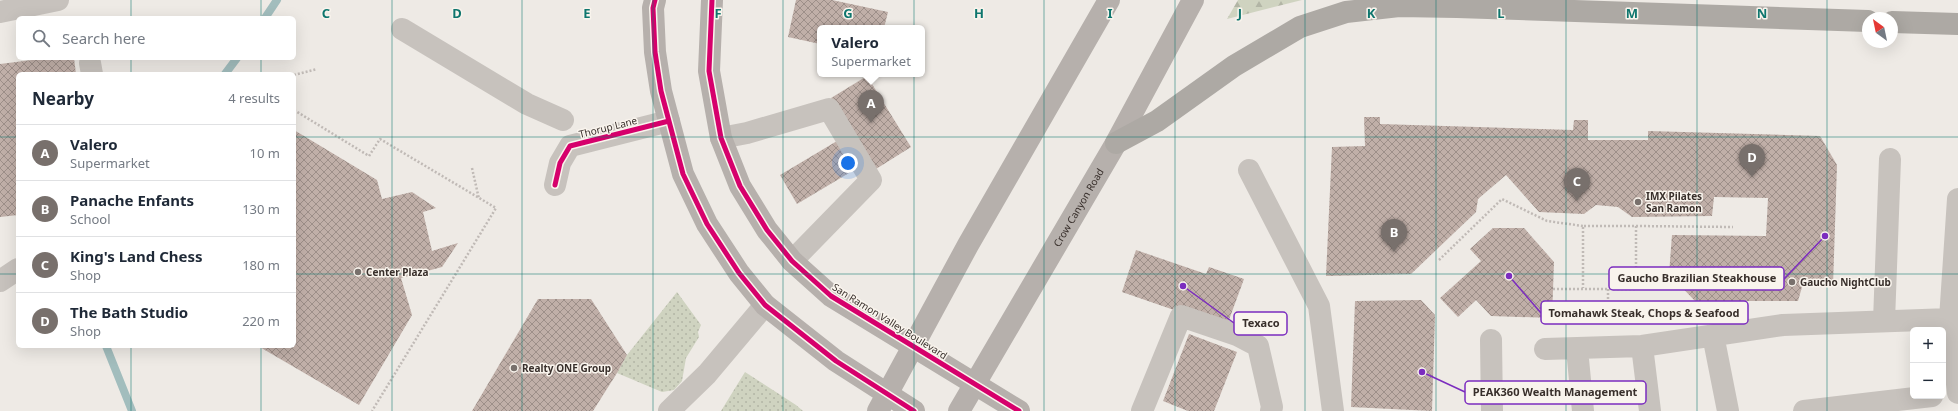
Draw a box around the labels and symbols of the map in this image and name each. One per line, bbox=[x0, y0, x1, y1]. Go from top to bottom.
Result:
text: C bbox=[322, 4, 330, 22]
text: D bbox=[452, 4, 462, 22]
text: E bbox=[583, 4, 591, 22]
text: F bbox=[714, 4, 722, 22]
text: G bbox=[843, 4, 853, 22]
text: H bbox=[974, 4, 984, 22]
text: I bbox=[1107, 4, 1113, 22]
text: J bbox=[1237, 4, 1242, 22]
text: K bbox=[1367, 4, 1376, 22]
text: L bbox=[1497, 4, 1505, 22]
text: M bbox=[1626, 4, 1638, 22]
text: N bbox=[1757, 4, 1767, 22]
north arrow bbox=[1862, 12, 1898, 48]
pin: A bbox=[858, 90, 884, 123]
street label: Thorup Lane bbox=[577, 113, 639, 141]
pin: D bbox=[1739, 144, 1765, 177]
your location bbox=[838, 153, 858, 173]
street label: Crow Canyon Road bbox=[1050, 166, 1107, 249]
pin: C bbox=[1564, 168, 1590, 201]
place label: IMX Pilates San Ramon bbox=[1646, 189, 1702, 215]
marker: IMX Pilates San Ramon bbox=[1633, 197, 1643, 207]
pin: B bbox=[1381, 219, 1407, 252]
place label: Center Plaza bbox=[366, 265, 428, 279]
marker: Center Plaza bbox=[353, 267, 363, 277]
callout: Gaucho Brazilian Steakhouse bbox=[1609, 267, 1784, 290]
text: Gaucho Brazilian Steakhouse bbox=[1618, 270, 1777, 285]
place label: Gaucho NightClub bbox=[1800, 275, 1891, 289]
marker: Gaucho NightClub bbox=[1787, 277, 1797, 287]
street label: San Ramon Valley Boulevard bbox=[830, 280, 950, 362]
callout: Tomahawk Steak, Chops & Seafood bbox=[1541, 301, 1748, 324]
text: Tomahawk Steak, Chops & Seafood bbox=[1548, 305, 1740, 320]
callout: Texaco bbox=[1234, 312, 1287, 335]
text: Texaco bbox=[1242, 315, 1280, 330]
place label: Realty ONE Group bbox=[522, 361, 611, 375]
marker: Realty ONE Group bbox=[509, 363, 519, 373]
callout: PEAK360 Wealth Management bbox=[1465, 381, 1646, 404]
text: PEAK360 Wealth Management bbox=[1473, 384, 1638, 399]

